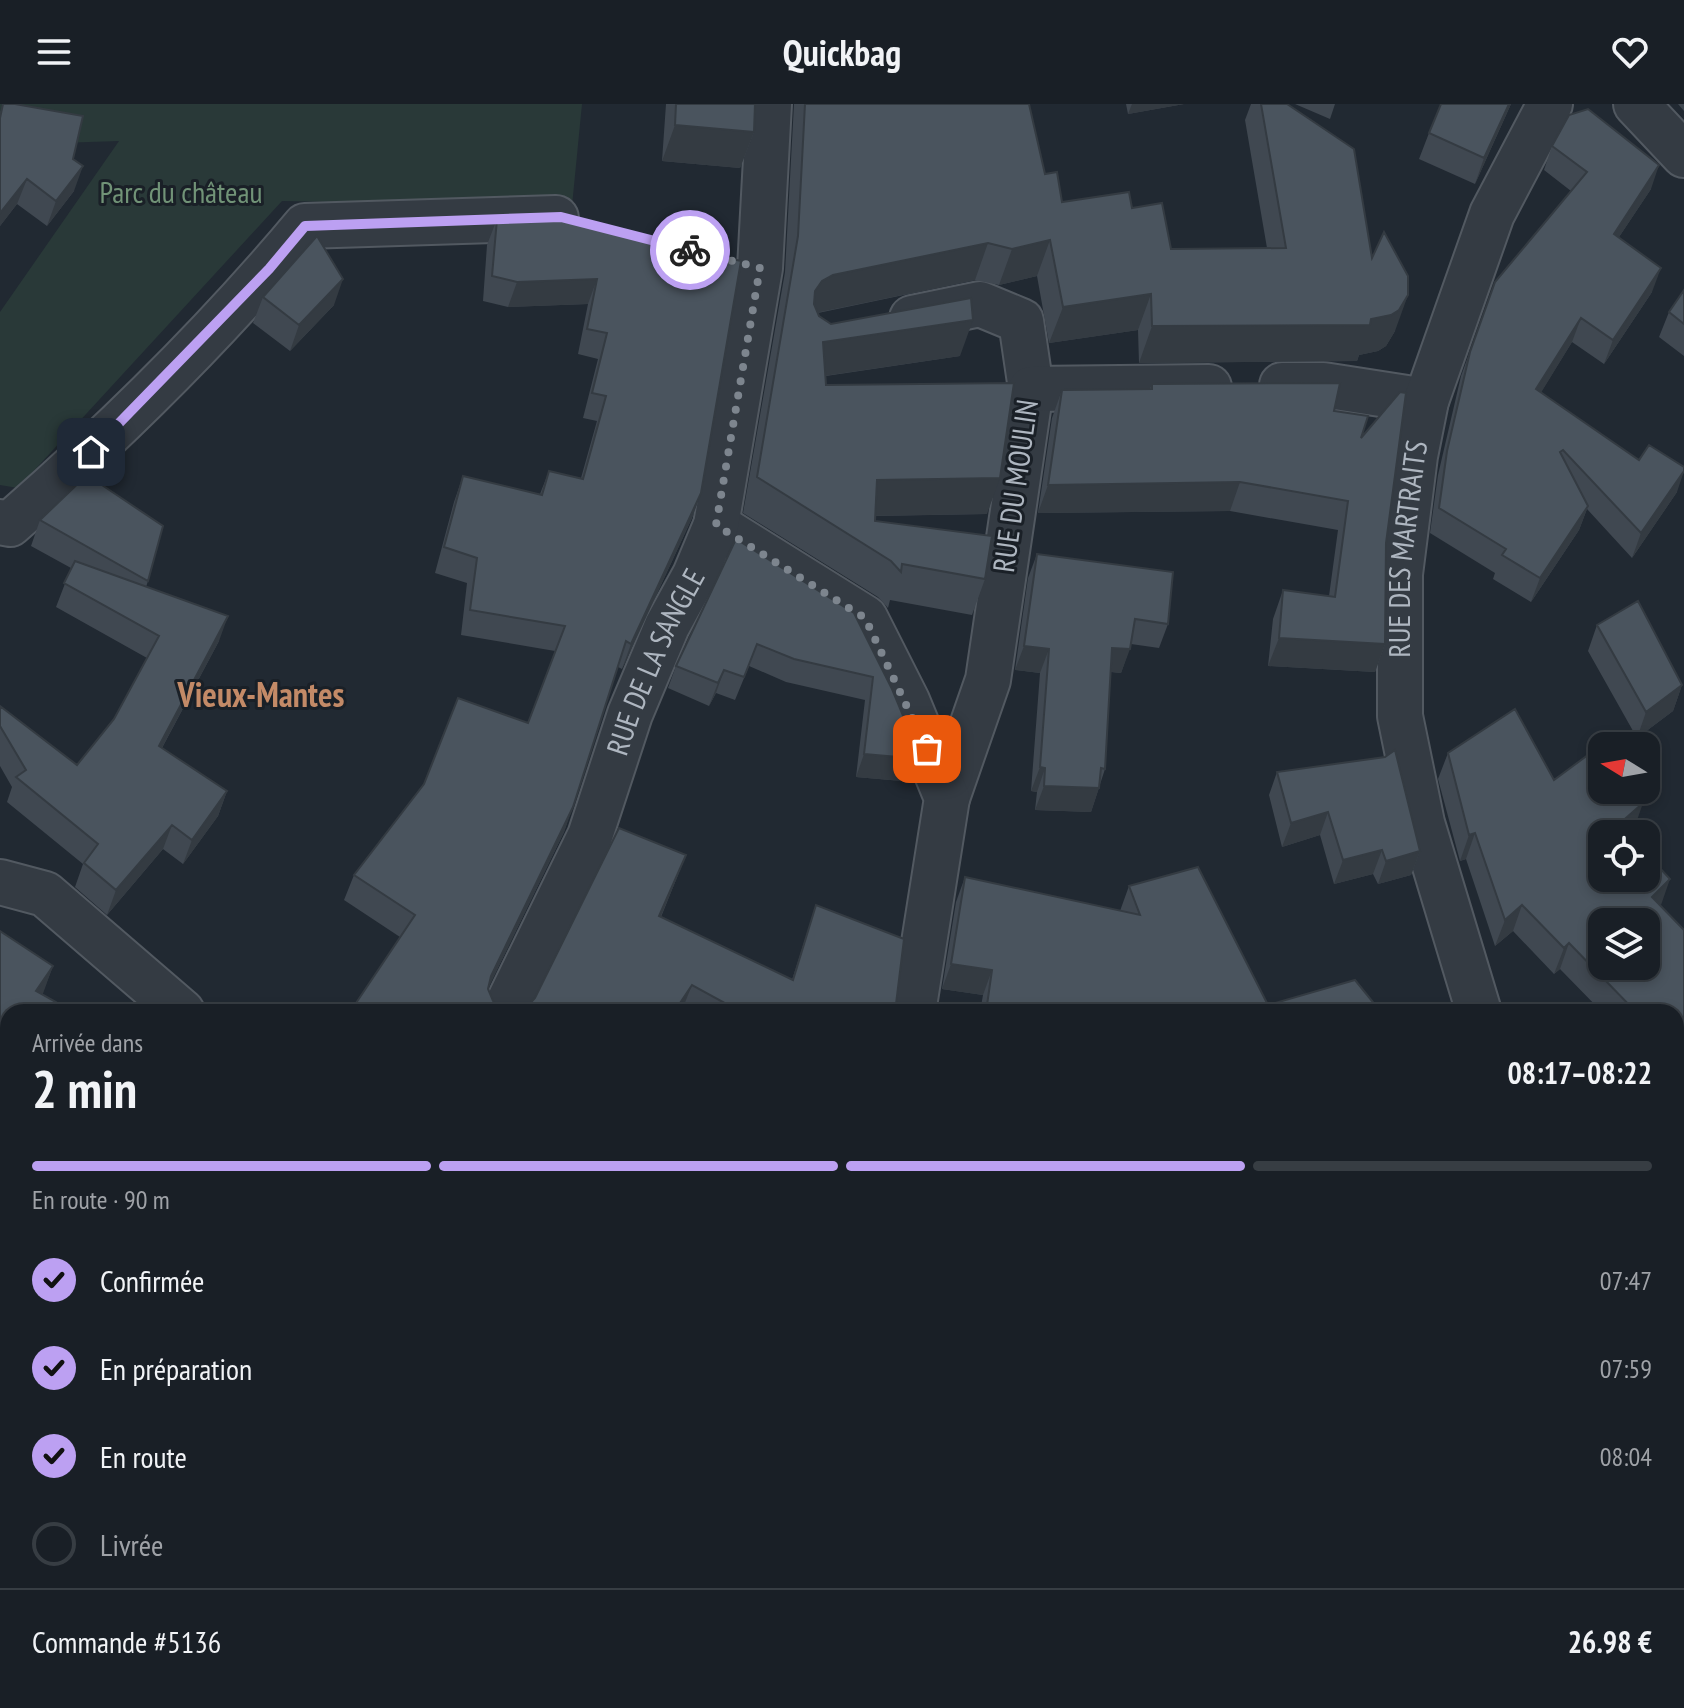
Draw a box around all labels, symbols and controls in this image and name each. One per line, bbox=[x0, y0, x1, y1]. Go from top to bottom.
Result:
text: Quickbag bbox=[783, 29, 901, 76]
icon: menu bbox=[32, 30, 76, 74]
icon: heart bbox=[1608, 30, 1652, 74]
park label: Parc du château bbox=[99, 172, 263, 211]
courier bbox=[650, 210, 730, 290]
icon: bike bbox=[668, 228, 712, 272]
street label: RUE DU MOULIN bbox=[983, 397, 1046, 575]
pin bbox=[57, 418, 125, 486]
icon: home bbox=[69, 430, 113, 474]
street label: RUE DES MARTRAITS bbox=[1378, 437, 1436, 658]
street label: RUE DE LA SANGLE bbox=[597, 561, 713, 760]
district label: Vieux-Mantes bbox=[177, 672, 344, 716]
pin bbox=[893, 715, 961, 783]
icon: bag bbox=[905, 727, 949, 771]
north arrow bbox=[1588, 732, 1660, 804]
map controls bbox=[1588, 732, 1660, 980]
button: locate bbox=[1588, 820, 1660, 892]
button: layers bbox=[1588, 908, 1660, 980]
text: Arrivée dans bbox=[32, 1026, 143, 1059]
text: 08:17–08:22 bbox=[1508, 1053, 1652, 1092]
text: 2 min bbox=[32, 1055, 137, 1122]
text: En route · 90 m bbox=[32, 1183, 170, 1216]
icon: check bbox=[32, 1258, 76, 1302]
text: Confirmée bbox=[100, 1261, 204, 1300]
text: 07:47 bbox=[1600, 1264, 1652, 1297]
icon: check bbox=[32, 1346, 76, 1390]
text: En préparation bbox=[100, 1349, 252, 1388]
text: 07:59 bbox=[1600, 1352, 1652, 1385]
icon: check bbox=[32, 1434, 76, 1478]
text: En route bbox=[100, 1437, 187, 1476]
text: 08:04 bbox=[1600, 1440, 1652, 1473]
text: Livrée bbox=[100, 1525, 163, 1564]
text: Commande #5136 bbox=[32, 1622, 221, 1661]
text: 26.98 € bbox=[1568, 1622, 1652, 1661]

